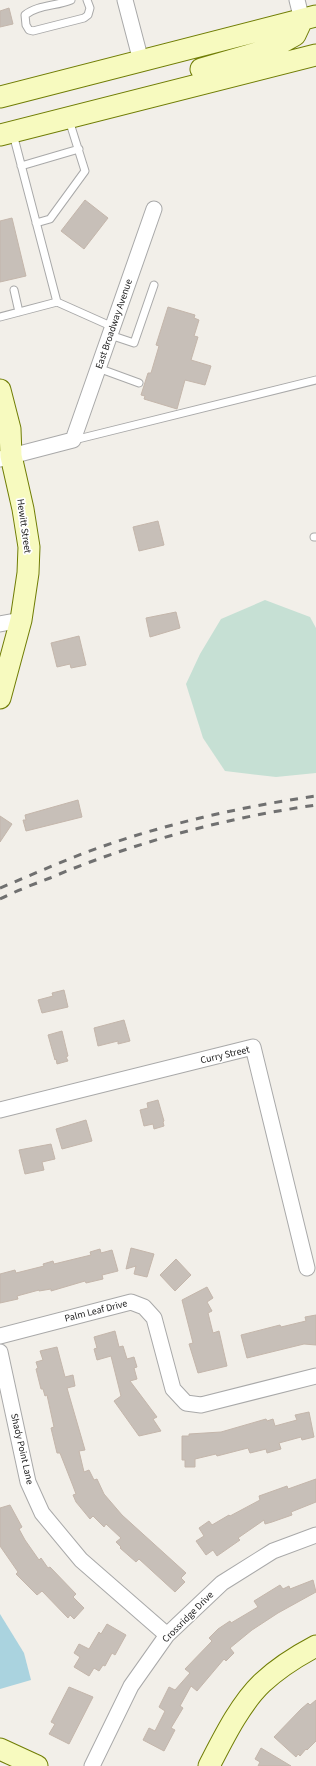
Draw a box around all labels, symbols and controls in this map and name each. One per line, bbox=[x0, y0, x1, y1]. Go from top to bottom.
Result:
street label: East Broadway Avenue bbox=[92, 277, 136, 371]
street label: Hewitt Street bbox=[13, 498, 35, 555]
street label: Curry Street bbox=[199, 1042, 252, 1067]
street label: Palm Leaf Drive bbox=[63, 1296, 129, 1326]
street label: Shady Point Lane bbox=[7, 1412, 37, 1486]
street label: Crossridge Drive bbox=[159, 1588, 217, 1646]

